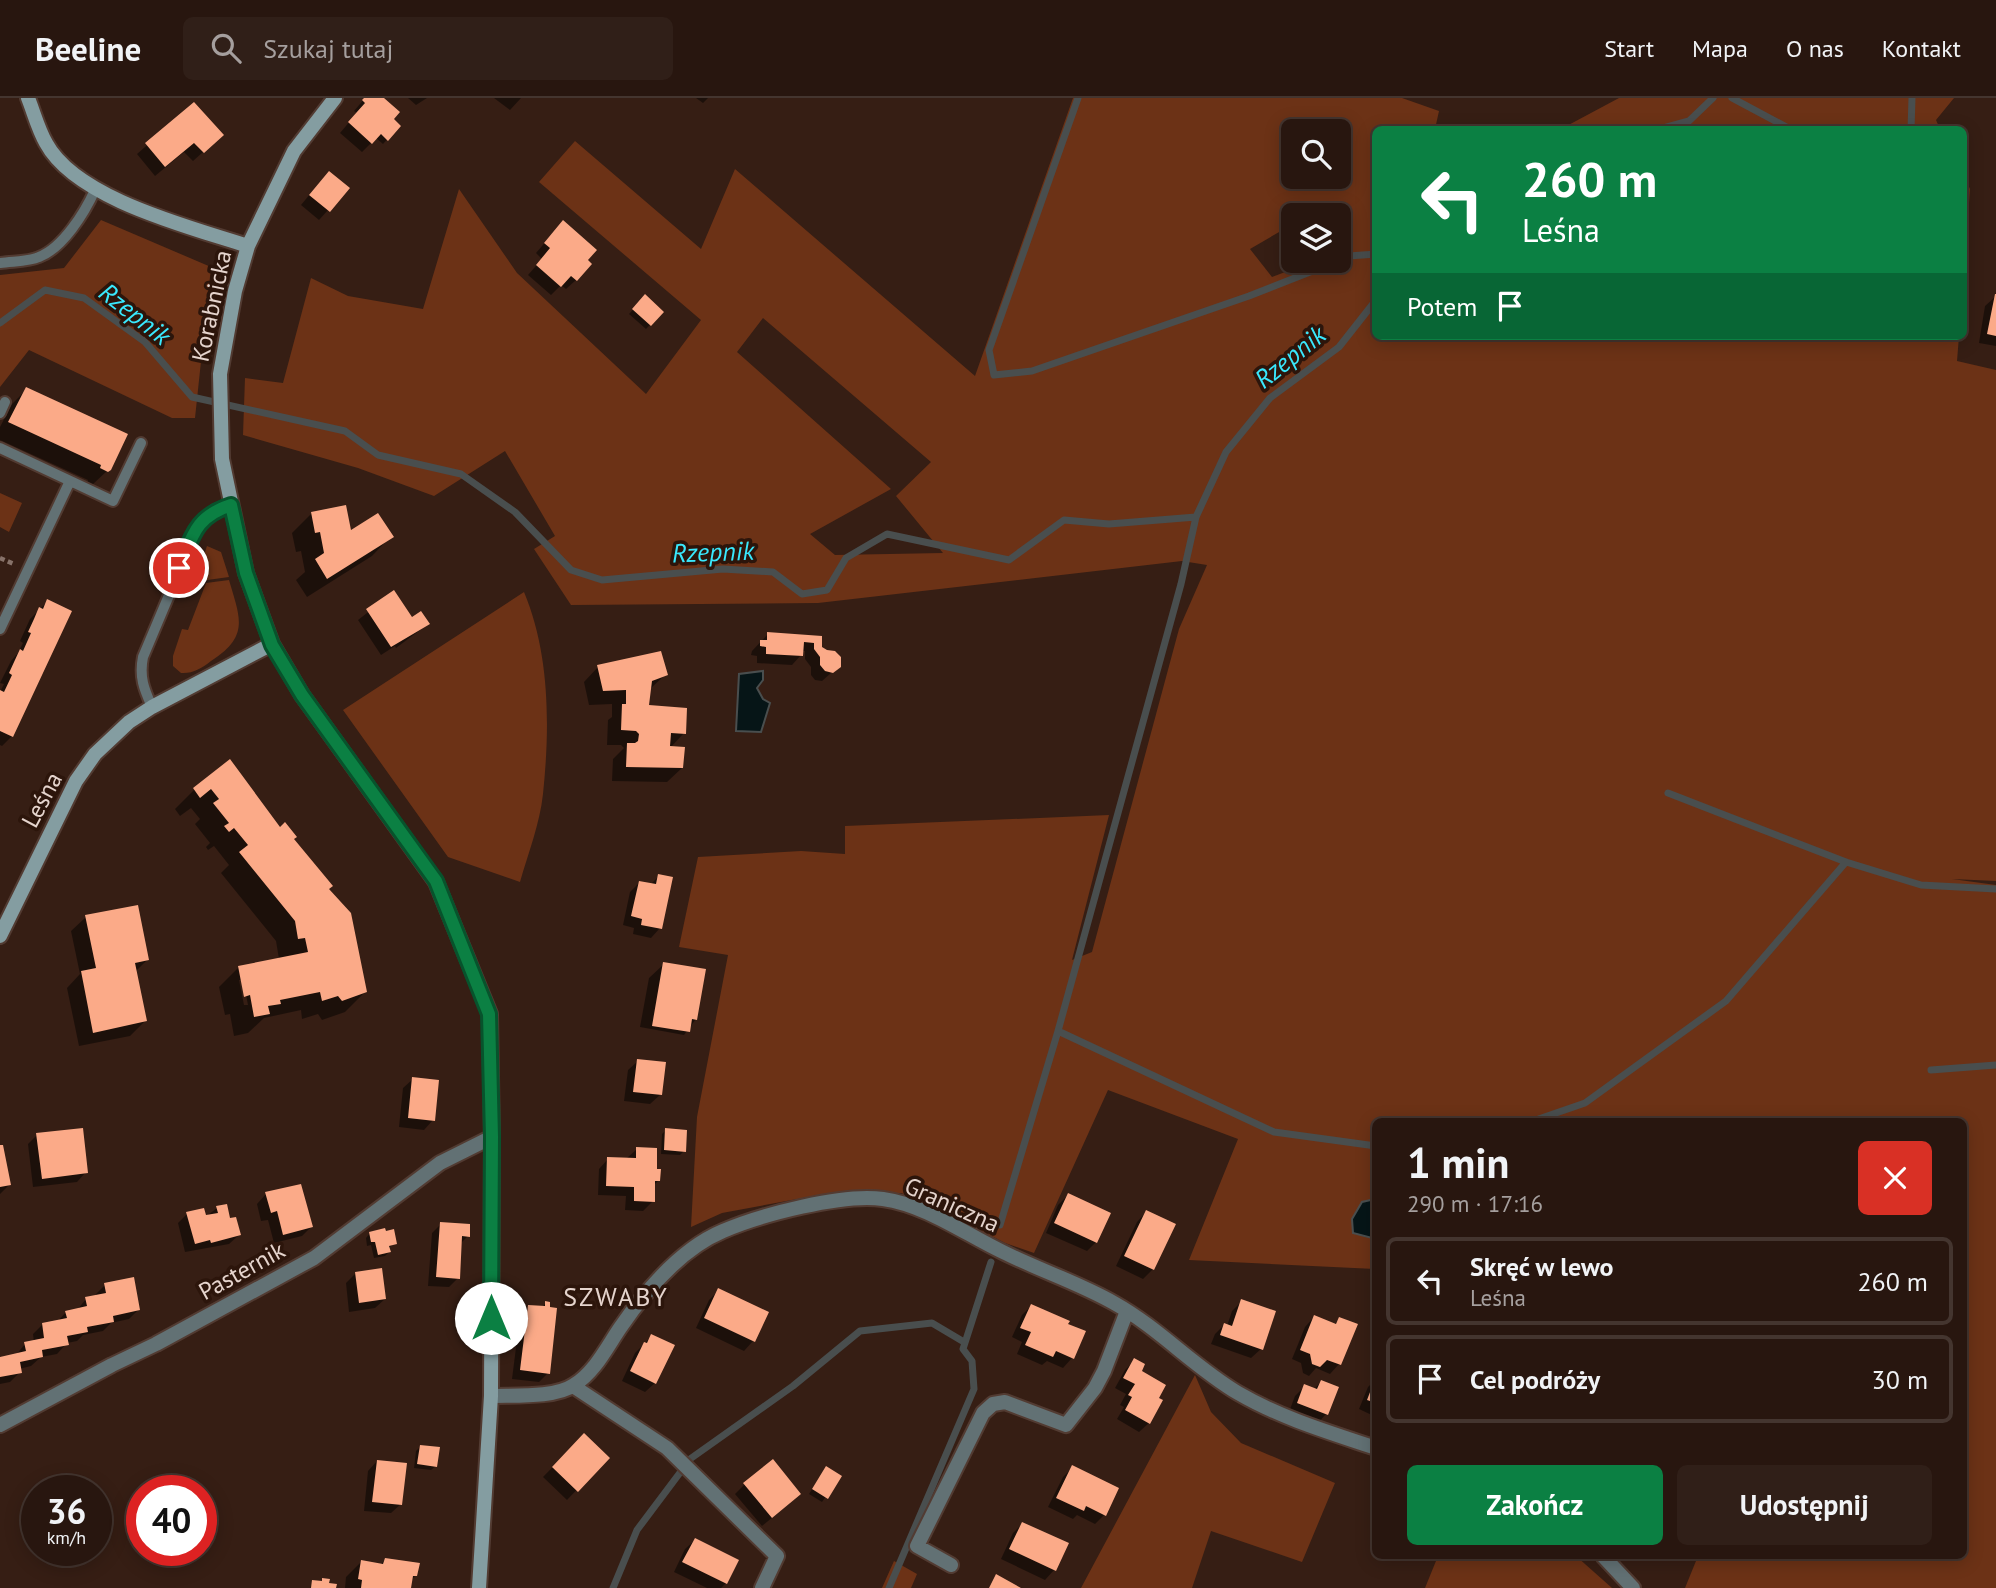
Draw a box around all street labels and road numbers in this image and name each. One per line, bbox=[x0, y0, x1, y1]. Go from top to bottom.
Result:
street label: Korabnicka bbox=[185, 247, 238, 364]
street label: Leśna bbox=[14, 767, 69, 833]
street label: Graniczna bbox=[900, 1170, 1004, 1239]
street label: Pasternik bbox=[193, 1234, 291, 1307]

